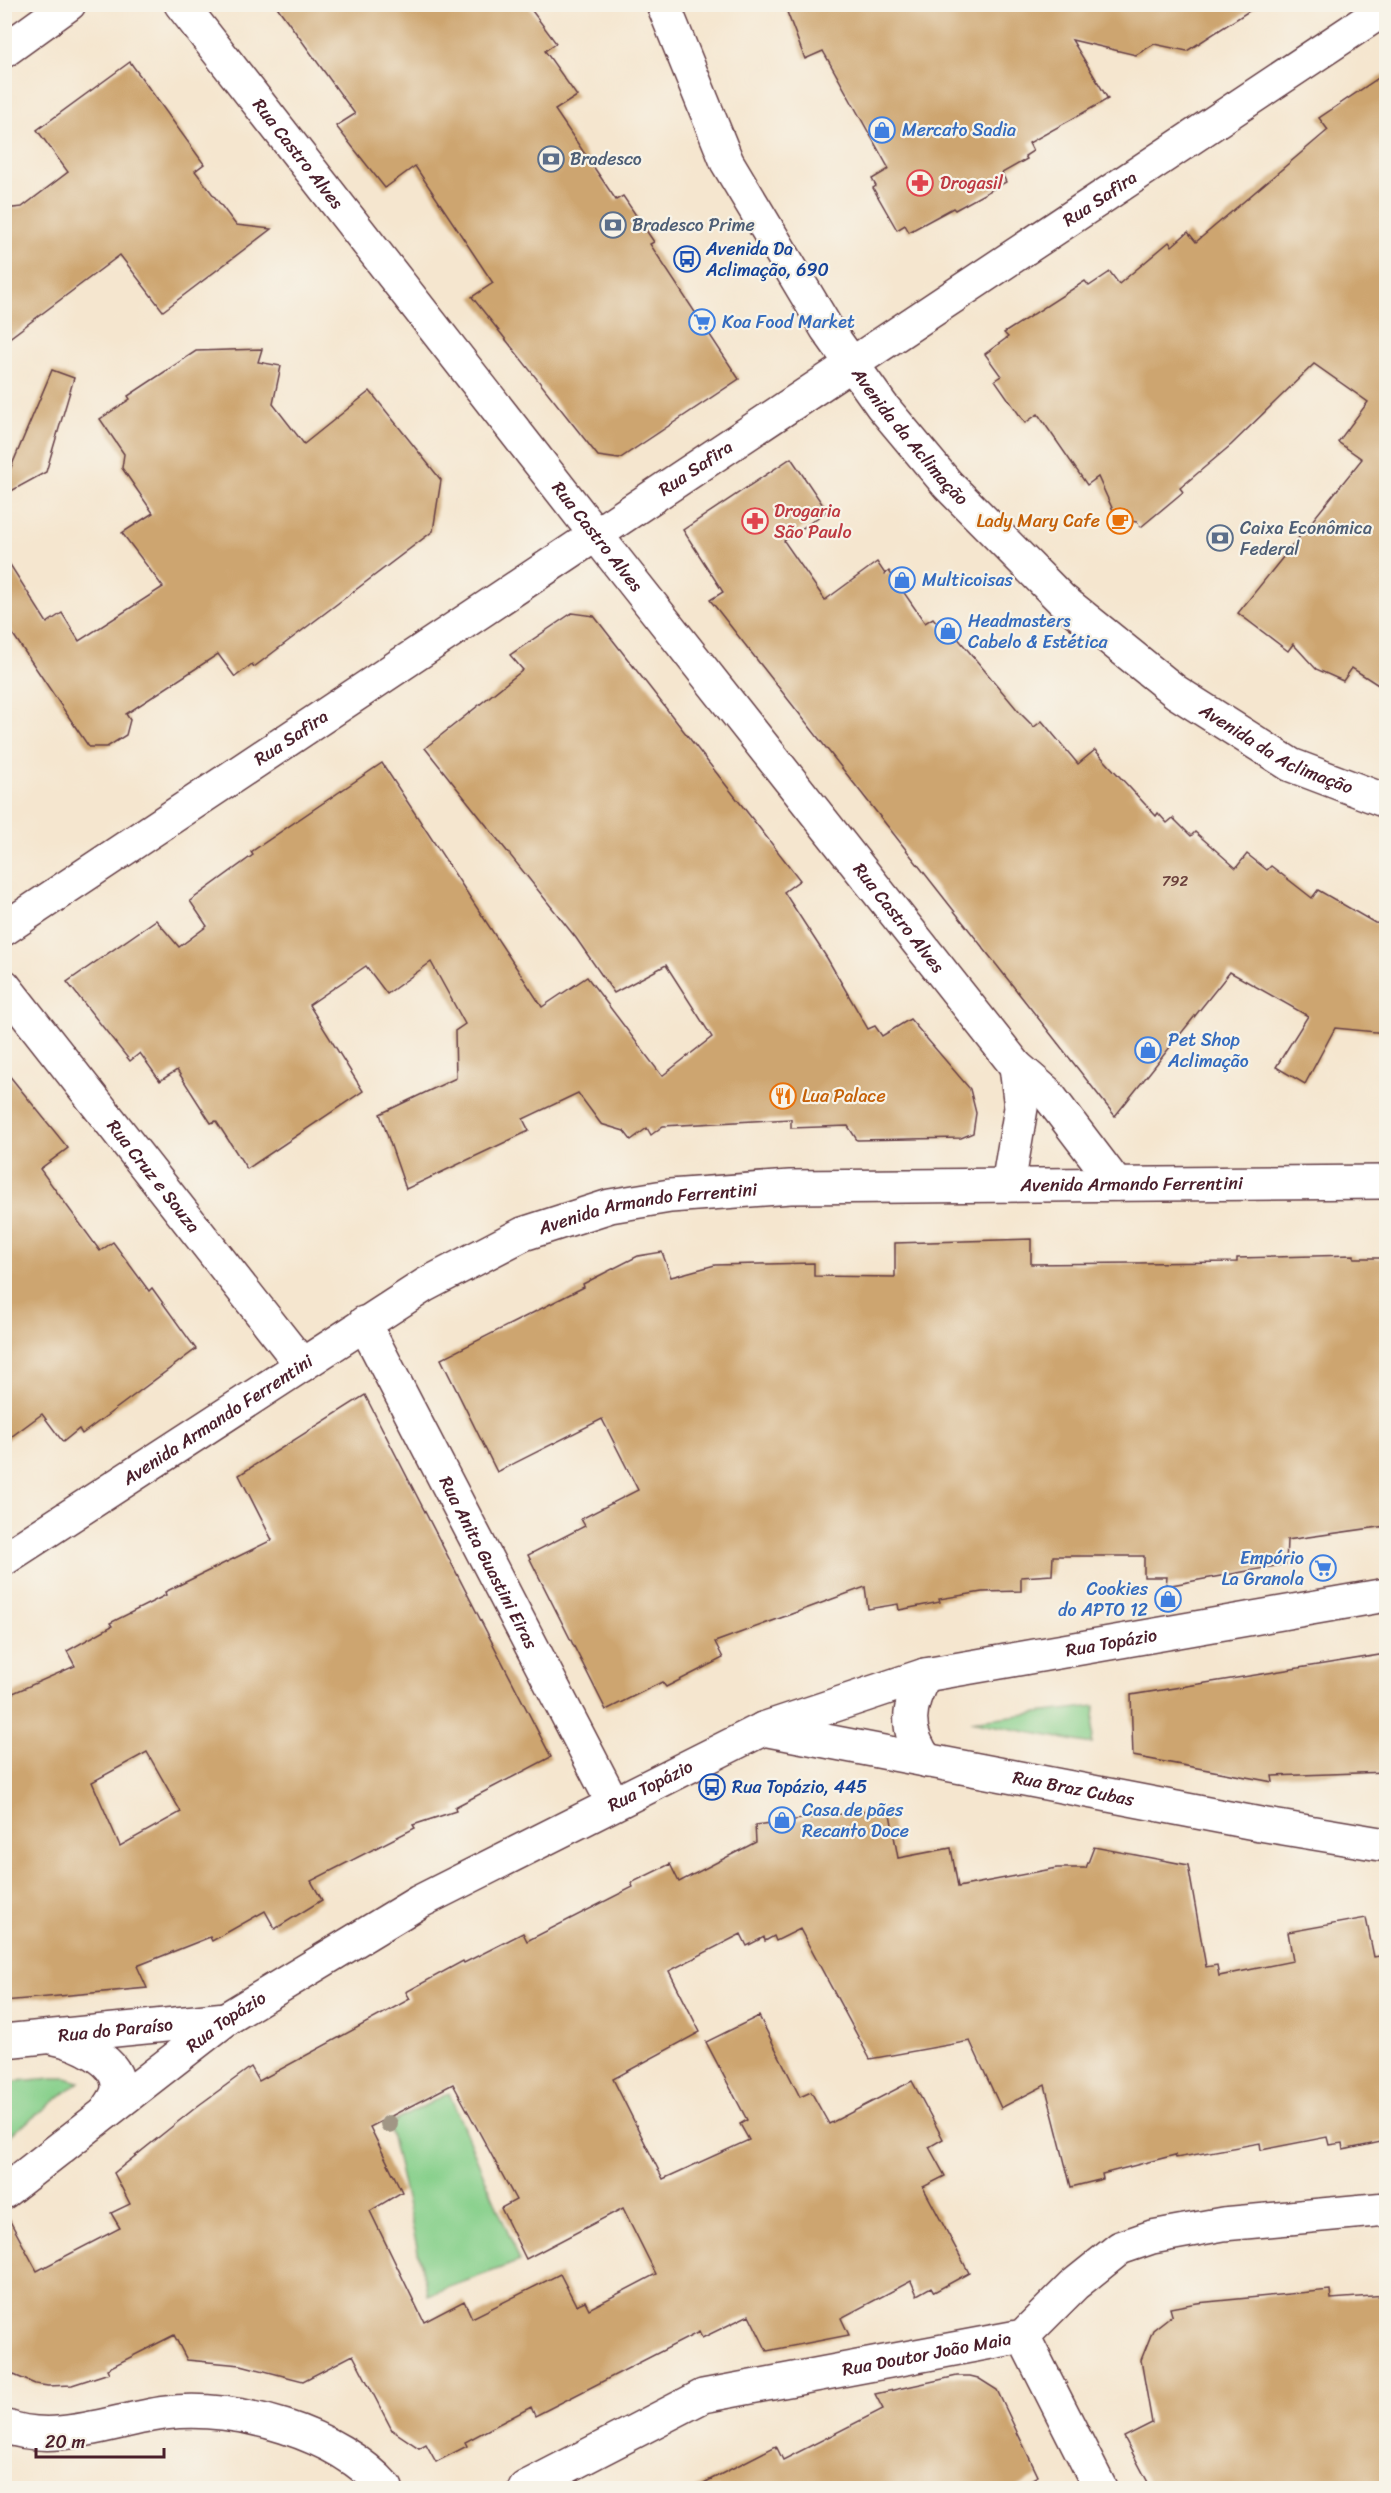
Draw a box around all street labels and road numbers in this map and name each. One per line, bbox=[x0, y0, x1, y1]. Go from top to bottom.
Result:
street label: Rua Castro Alves bbox=[244, 91, 352, 217]
street label: Rua Safira bbox=[1056, 162, 1144, 235]
street label: Avenida da Aclimação bbox=[843, 360, 976, 513]
street label: Rua Safira bbox=[651, 431, 740, 505]
street label: Rua Castro Alves bbox=[543, 474, 652, 600]
street label: Avenida da Aclimação bbox=[1192, 694, 1358, 803]
street label: Rua Safira bbox=[247, 701, 335, 774]
street label: Rua Castro Alves bbox=[845, 855, 953, 981]
street label: Rua Cruz e Souza bbox=[98, 1112, 209, 1240]
street label: Avenida Armando Ferrentini bbox=[1019, 1167, 1244, 1201]
street label: Avenida Armando Ferrentini bbox=[533, 1173, 759, 1244]
street label: Avenida Armando Ferrentini bbox=[115, 1345, 321, 1495]
street label: Rua Anita Guastini Eiras bbox=[430, 1470, 547, 1656]
street label: Rua Topázio bbox=[1063, 1619, 1160, 1666]
street label: Rua Topázio bbox=[602, 1751, 699, 1821]
street label: Rua Braz Cubas bbox=[1010, 1761, 1137, 1816]
street label: Rua Topázio bbox=[179, 1982, 273, 2061]
street label: Rua do Paraíso bbox=[57, 2008, 174, 2052]
street label: Rua Doutor João Maia bbox=[840, 2323, 1014, 2386]

